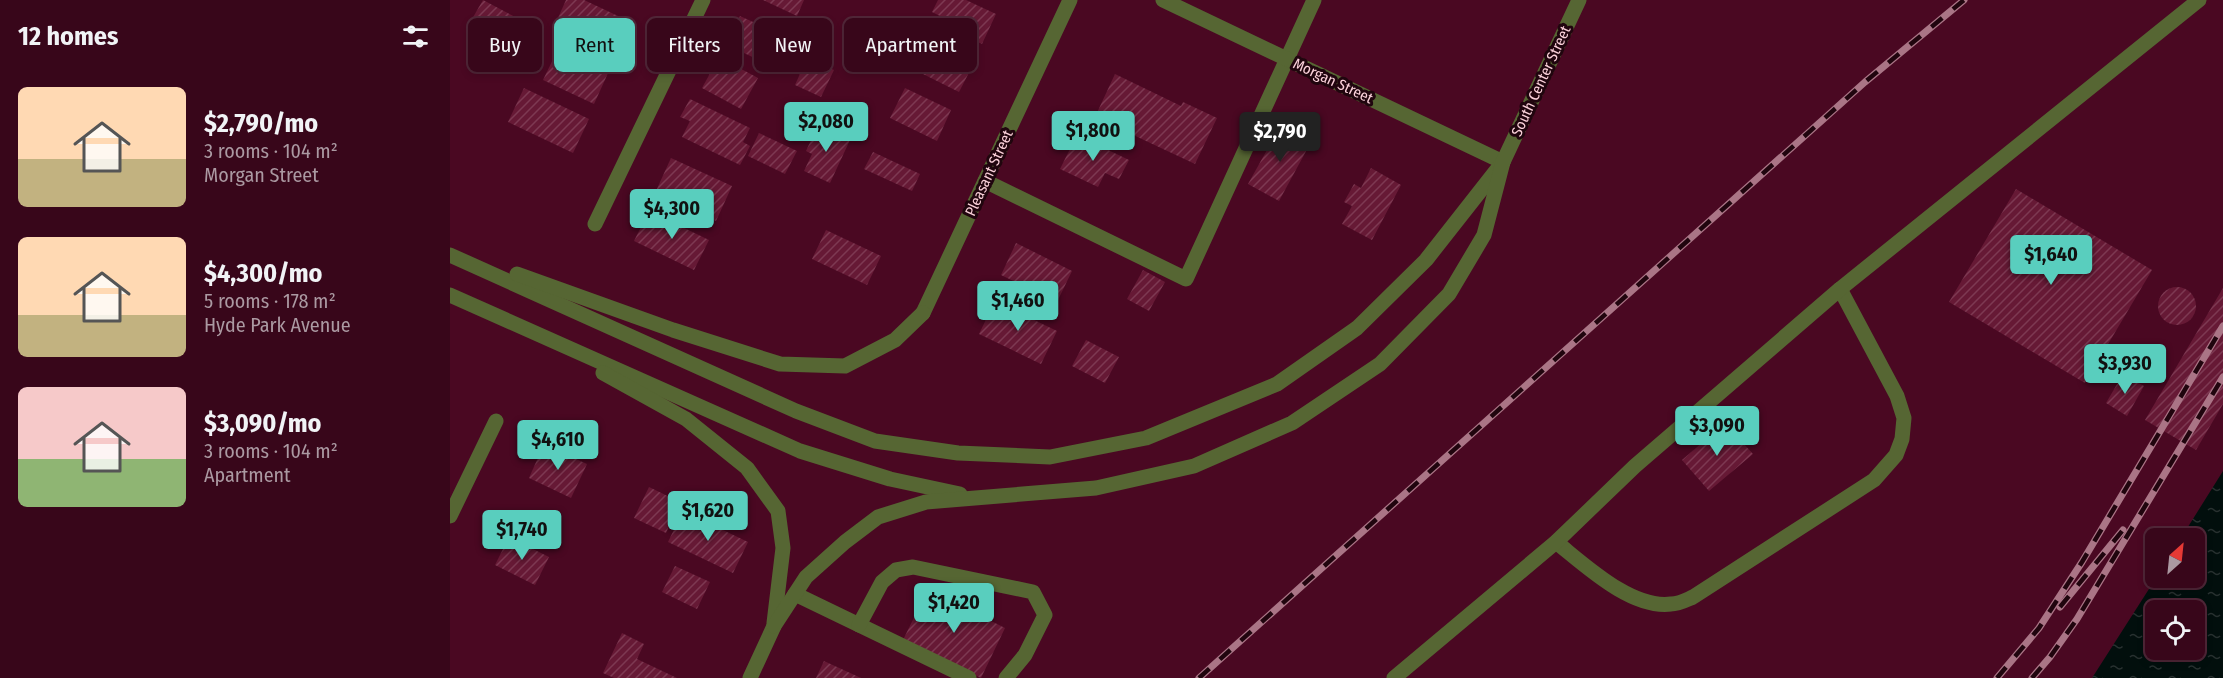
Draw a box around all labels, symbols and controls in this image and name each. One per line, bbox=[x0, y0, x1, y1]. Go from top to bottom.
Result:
chip: Buy bbox=[468, 18, 542, 72]
chip: Rent bbox=[554, 18, 635, 72]
chip: Filters bbox=[647, 18, 742, 72]
chip: New bbox=[754, 18, 832, 72]
chip: Apartment bbox=[844, 18, 977, 72]
icon: filters bbox=[399, 20, 432, 53]
text: 12 homes bbox=[18, 21, 118, 52]
street label: South Center Street bbox=[1508, 23, 1575, 139]
street label: Morgan Street bbox=[1290, 55, 1376, 107]
pin: $2,080 bbox=[777, 102, 875, 153]
text: $2,790/mo bbox=[204, 108, 318, 139]
text: $2,080 bbox=[798, 109, 854, 133]
icon: home bbox=[66, 111, 138, 183]
pin: $1,800 bbox=[1044, 111, 1142, 162]
pin: $2,790 bbox=[1231, 112, 1329, 163]
text: $1,800 bbox=[1066, 118, 1120, 142]
text: $2,790 bbox=[1253, 119, 1307, 143]
street label: Pleasant Street bbox=[961, 127, 1017, 219]
text: 3 rooms · 104 m² bbox=[204, 139, 338, 163]
text: Morgan Street bbox=[204, 163, 319, 187]
pin: $4,300 bbox=[623, 189, 721, 240]
text: $4,300 bbox=[644, 196, 700, 220]
pin: $1,640 bbox=[2002, 235, 2100, 286]
text: $1,640 bbox=[2024, 242, 2078, 266]
text: $4,300/mo bbox=[204, 258, 322, 289]
icon: home bbox=[66, 261, 138, 333]
pin: $1,460 bbox=[969, 281, 1067, 332]
text: $1,460 bbox=[991, 288, 1045, 312]
text: 5 rooms · 178 m² bbox=[204, 289, 336, 313]
text: Hyde Park Avenue bbox=[204, 313, 351, 337]
pin: $3,930 bbox=[2076, 344, 2174, 395]
text: $3,930 bbox=[2098, 351, 2152, 375]
pin: $3,090 bbox=[1668, 406, 1766, 457]
text: $3,090/mo bbox=[204, 408, 322, 439]
icon: home bbox=[66, 411, 138, 483]
text: $3,090 bbox=[1689, 413, 1745, 437]
pin: $4,610 bbox=[509, 420, 607, 471]
text: $4,610 bbox=[531, 427, 585, 451]
text: 3 rooms · 104 m² bbox=[204, 439, 338, 463]
text: Apartment bbox=[204, 463, 291, 487]
pin: $1,620 bbox=[659, 491, 757, 542]
text: $1,620 bbox=[682, 498, 734, 522]
pin: $1,740 bbox=[473, 510, 571, 561]
text: $1,740 bbox=[496, 517, 548, 541]
north arrow bbox=[2145, 528, 2205, 588]
map controls bbox=[2145, 528, 2205, 660]
pin: $1,420 bbox=[905, 583, 1003, 634]
text: $1,420 bbox=[928, 590, 980, 614]
button: locate bbox=[2145, 600, 2205, 660]

